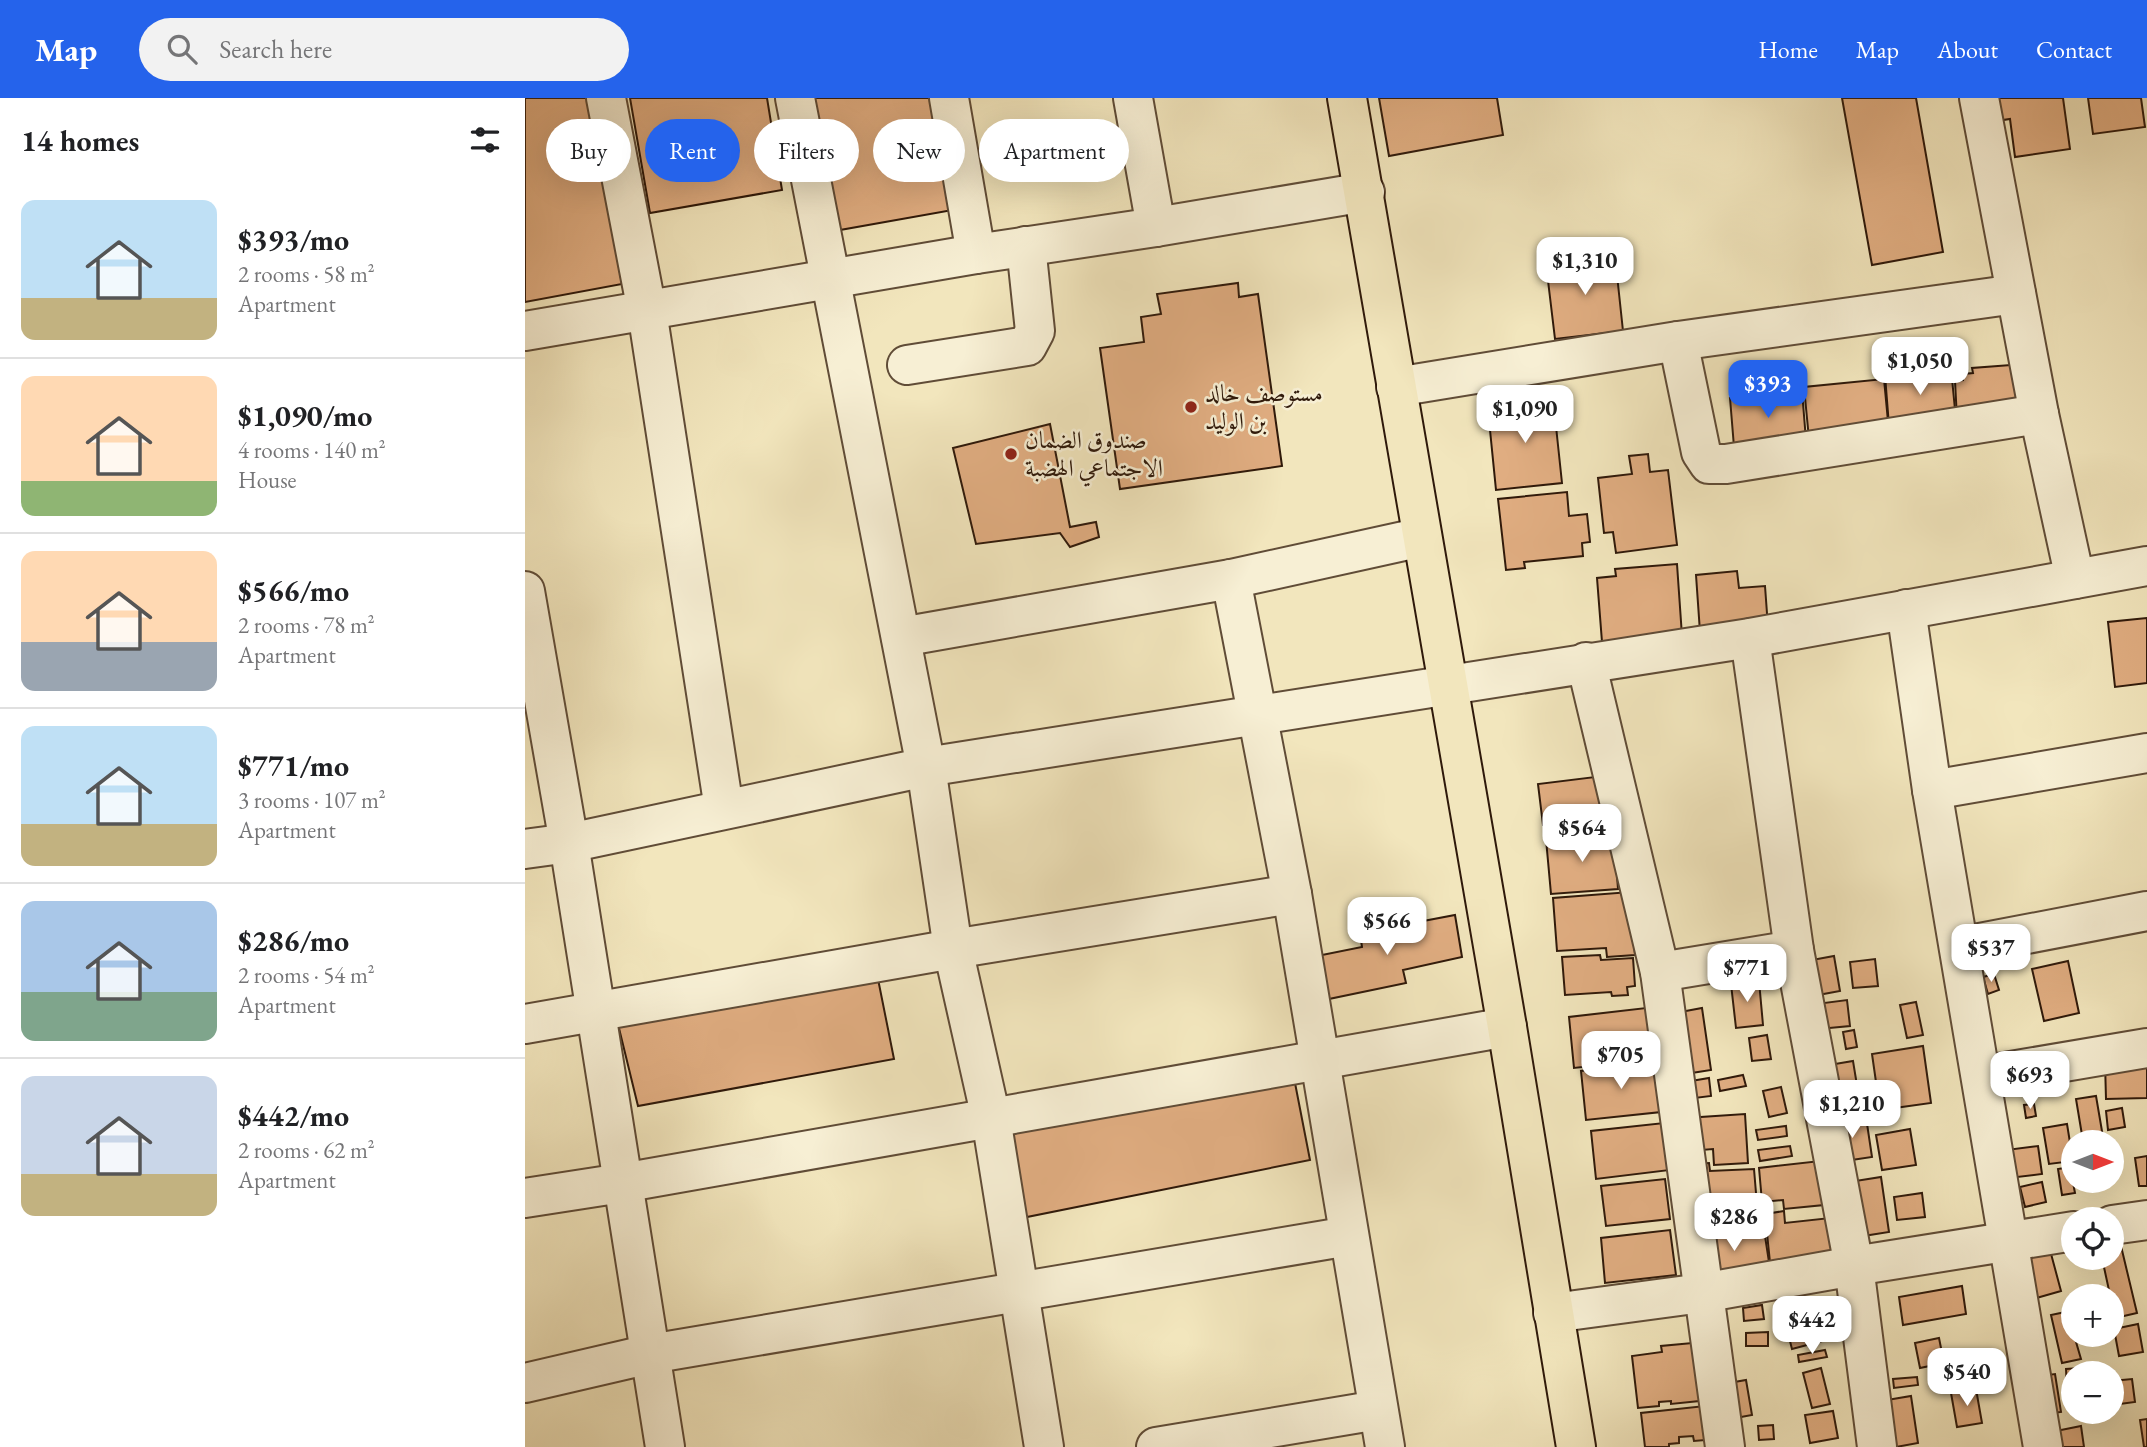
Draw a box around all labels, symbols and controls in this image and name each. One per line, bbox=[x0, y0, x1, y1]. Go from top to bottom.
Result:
search box bbox=[139, 18, 629, 81]
text: Map bbox=[35, 28, 97, 71]
icon: search bbox=[163, 30, 201, 68]
text: Search here bbox=[219, 32, 332, 66]
text: Home bbox=[1758, 34, 1818, 65]
text: Map bbox=[1856, 34, 1899, 65]
text: About bbox=[1937, 34, 1998, 65]
text: Contact bbox=[2036, 34, 2112, 65]
chip: Buy bbox=[546, 119, 631, 182]
chip: Rent bbox=[645, 119, 740, 182]
chip: Filters bbox=[754, 119, 859, 182]
chip: New bbox=[873, 119, 965, 182]
chip: Apartment bbox=[979, 119, 1129, 182]
text: 14 homes bbox=[21, 121, 139, 160]
icon: filters bbox=[466, 121, 504, 159]
text: $393/mo bbox=[238, 220, 349, 259]
icon: home bbox=[77, 228, 161, 312]
pin: $1,310 bbox=[1528, 238, 1642, 297]
text: $1,310 bbox=[1553, 245, 1617, 275]
text: 2 rooms · 58 m² bbox=[238, 259, 375, 289]
text: Apartment bbox=[238, 289, 336, 319]
pin: $1,050 bbox=[1863, 338, 1977, 397]
text: $1,050 bbox=[1888, 345, 1952, 375]
pin: $393 bbox=[1727, 360, 1809, 420]
text: $393 bbox=[1744, 368, 1792, 398]
place label: مستوصف خالد بن الوليد bbox=[1205, 377, 1323, 436]
pin: $1,090 bbox=[1468, 386, 1582, 445]
text: $1,090 bbox=[1493, 393, 1557, 423]
text: $1,090/mo bbox=[238, 396, 372, 435]
marker: مستوصف خالد بن الوليد bbox=[1183, 399, 1199, 415]
icon: home bbox=[77, 404, 161, 488]
place label: صندوق الضمان الاجتماعي الهضبة bbox=[1025, 424, 1163, 487]
text: 4 rooms · 140 m² bbox=[238, 435, 386, 465]
marker: صندوق الضمان الاجتماعي الهضبة bbox=[1003, 446, 1019, 462]
text: House bbox=[238, 465, 297, 495]
text: $566/mo bbox=[238, 571, 349, 610]
icon: home bbox=[77, 579, 161, 663]
text: 2 rooms · 78 m² bbox=[238, 610, 375, 640]
text: Apartment bbox=[238, 640, 336, 670]
text: $771/mo bbox=[238, 746, 349, 785]
icon: home bbox=[77, 754, 161, 838]
text: 3 rooms · 107 m² bbox=[238, 785, 386, 815]
pin: $564 bbox=[1541, 804, 1623, 864]
text: $564 bbox=[1558, 812, 1606, 842]
text: Apartment bbox=[238, 815, 336, 845]
pin: $566 bbox=[1346, 898, 1428, 957]
text: $566 bbox=[1363, 905, 1411, 935]
text: $286/mo bbox=[238, 921, 349, 960]
pin: $537 bbox=[1950, 924, 2032, 984]
icon: home bbox=[77, 929, 161, 1013]
text: $537 bbox=[1967, 932, 2015, 962]
pin: $771 bbox=[1706, 944, 1788, 1004]
text: $771 bbox=[1723, 952, 1771, 982]
text: 2 rooms · 54 m² bbox=[238, 960, 375, 990]
text: Apartment bbox=[238, 990, 336, 1020]
pin: $705 bbox=[1580, 1032, 1662, 1091]
text: $705 bbox=[1597, 1039, 1645, 1069]
pin: $693 bbox=[1989, 1052, 2071, 1111]
text: $693 bbox=[2006, 1059, 2054, 1089]
pin: $1,210 bbox=[1795, 1080, 1909, 1140]
text: $1,210 bbox=[1820, 1088, 1884, 1118]
text: $442/mo bbox=[238, 1096, 349, 1135]
icon: home bbox=[77, 1104, 161, 1188]
north arrow bbox=[2061, 1130, 2125, 1194]
map controls bbox=[2061, 1130, 2124, 1424]
text: 2 rooms · 62 m² bbox=[238, 1135, 375, 1165]
text: Apartment bbox=[238, 1165, 336, 1195]
pin: $286 bbox=[1693, 1194, 1775, 1253]
text: $286 bbox=[1710, 1201, 1758, 1231]
button: locate bbox=[2061, 1207, 2124, 1270]
button: + bbox=[2061, 1284, 2124, 1347]
pin: $442 bbox=[1771, 1296, 1853, 1356]
text: $442 bbox=[1788, 1304, 1836, 1334]
pin: $540 bbox=[1926, 1348, 2008, 1408]
text: $540 bbox=[1943, 1356, 1991, 1386]
button: − bbox=[2061, 1361, 2124, 1424]

